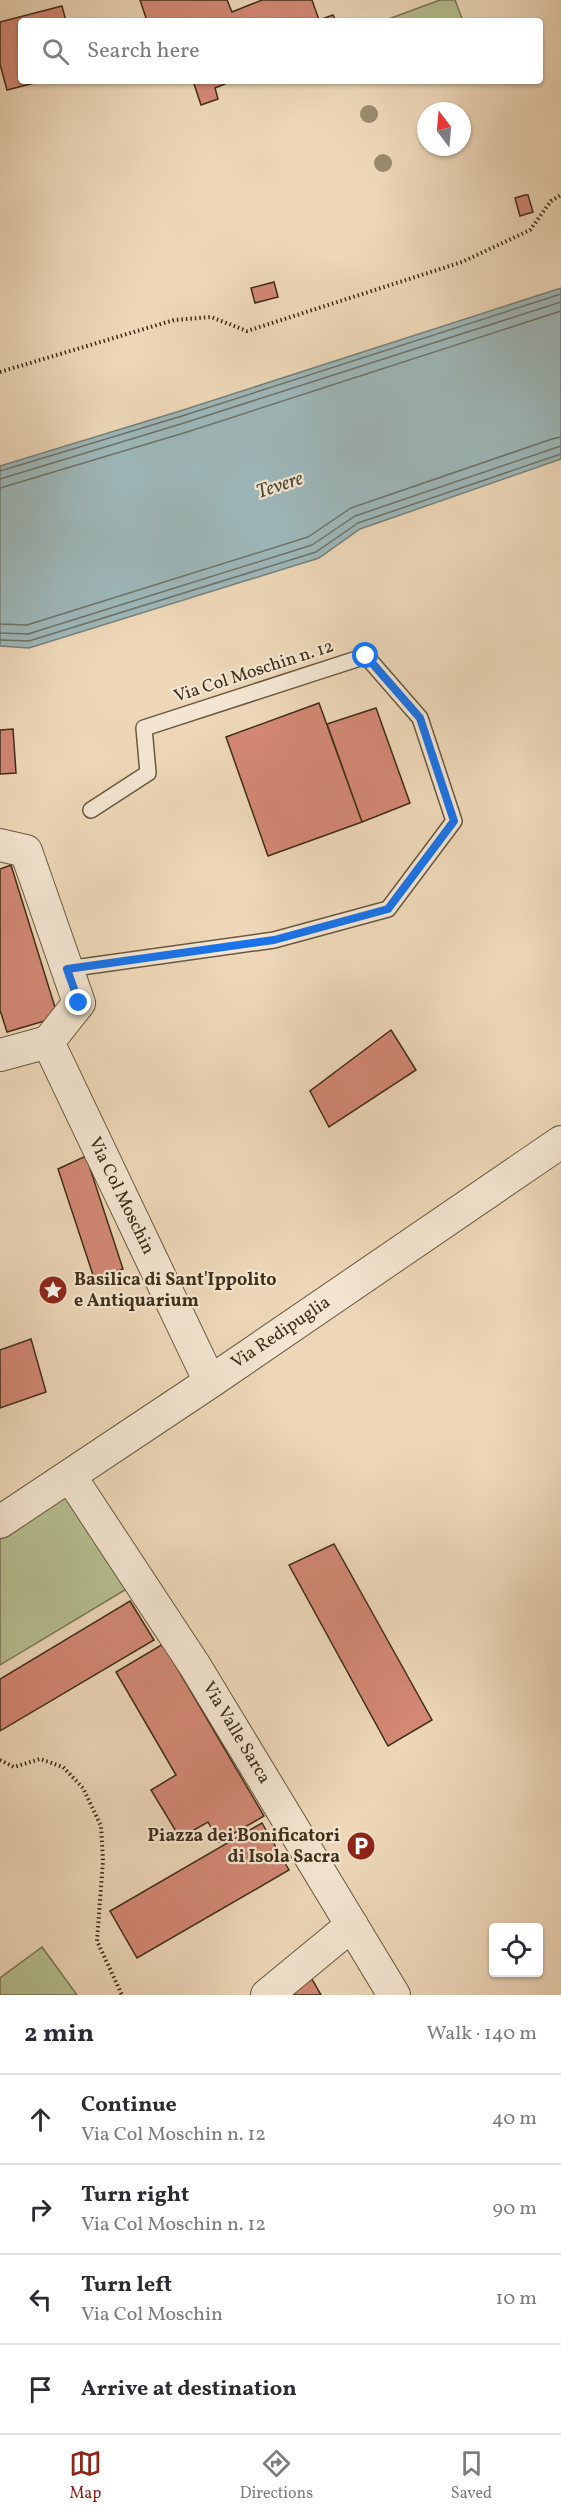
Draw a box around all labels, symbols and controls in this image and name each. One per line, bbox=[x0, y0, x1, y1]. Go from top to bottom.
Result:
search box bbox=[18, 18, 543, 84]
icon: search bbox=[39, 35, 72, 68]
text: Search here bbox=[87, 36, 200, 67]
north arrow bbox=[417, 102, 471, 156]
water label: Tevere bbox=[253, 465, 308, 507]
street label: Via Col Moschin n. 12 bbox=[171, 634, 337, 710]
route start bbox=[352, 642, 378, 668]
route end bbox=[65, 989, 91, 1015]
street label: Via Col Moschin bbox=[82, 1133, 160, 1259]
place label: Basilica di Sant'Ippolito e Antiquarium bbox=[74, 1268, 277, 1314]
place icon: Basilica di Sant'Ippolito e Antiquarium bbox=[37, 1274, 69, 1306]
street label: Via Redipuglia bbox=[226, 1290, 336, 1375]
street label: Via Valle Sarca bbox=[196, 1677, 276, 1789]
place label: Piazza dei Bonificatori di Isola Sacra bbox=[148, 1824, 340, 1870]
parking icon: Piazza dei Bonificatori di Isola Sacra bbox=[345, 1830, 377, 1862]
map controls bbox=[489, 1923, 543, 1977]
button: locate bbox=[489, 1923, 543, 1977]
text: 2 min bbox=[24, 2016, 94, 2052]
text: Walk · 140 m bbox=[427, 2020, 537, 2048]
text: Continue bbox=[81, 2090, 177, 2121]
icon: ahead bbox=[24, 2103, 57, 2136]
text: 40 m bbox=[492, 2105, 537, 2133]
text: Via Col Moschin n. 12 bbox=[81, 2121, 266, 2149]
text: Turn right bbox=[81, 2180, 189, 2211]
icon: right bbox=[24, 2193, 57, 2226]
text: 90 m bbox=[493, 2195, 537, 2223]
text: Via Col Moschin n. 12 bbox=[81, 2211, 266, 2239]
text: Turn left bbox=[81, 2270, 172, 2301]
icon: left bbox=[24, 2283, 57, 2316]
text: 10 m bbox=[496, 2285, 537, 2313]
text: Via Col Moschin bbox=[81, 2301, 223, 2329]
icon: arrive bbox=[24, 2373, 57, 2406]
text: Arrive at destination bbox=[81, 2374, 297, 2405]
tab: Map bbox=[69, 2447, 102, 2505]
tab: Directions bbox=[240, 2447, 313, 2505]
tab: Saved bbox=[451, 2447, 492, 2505]

